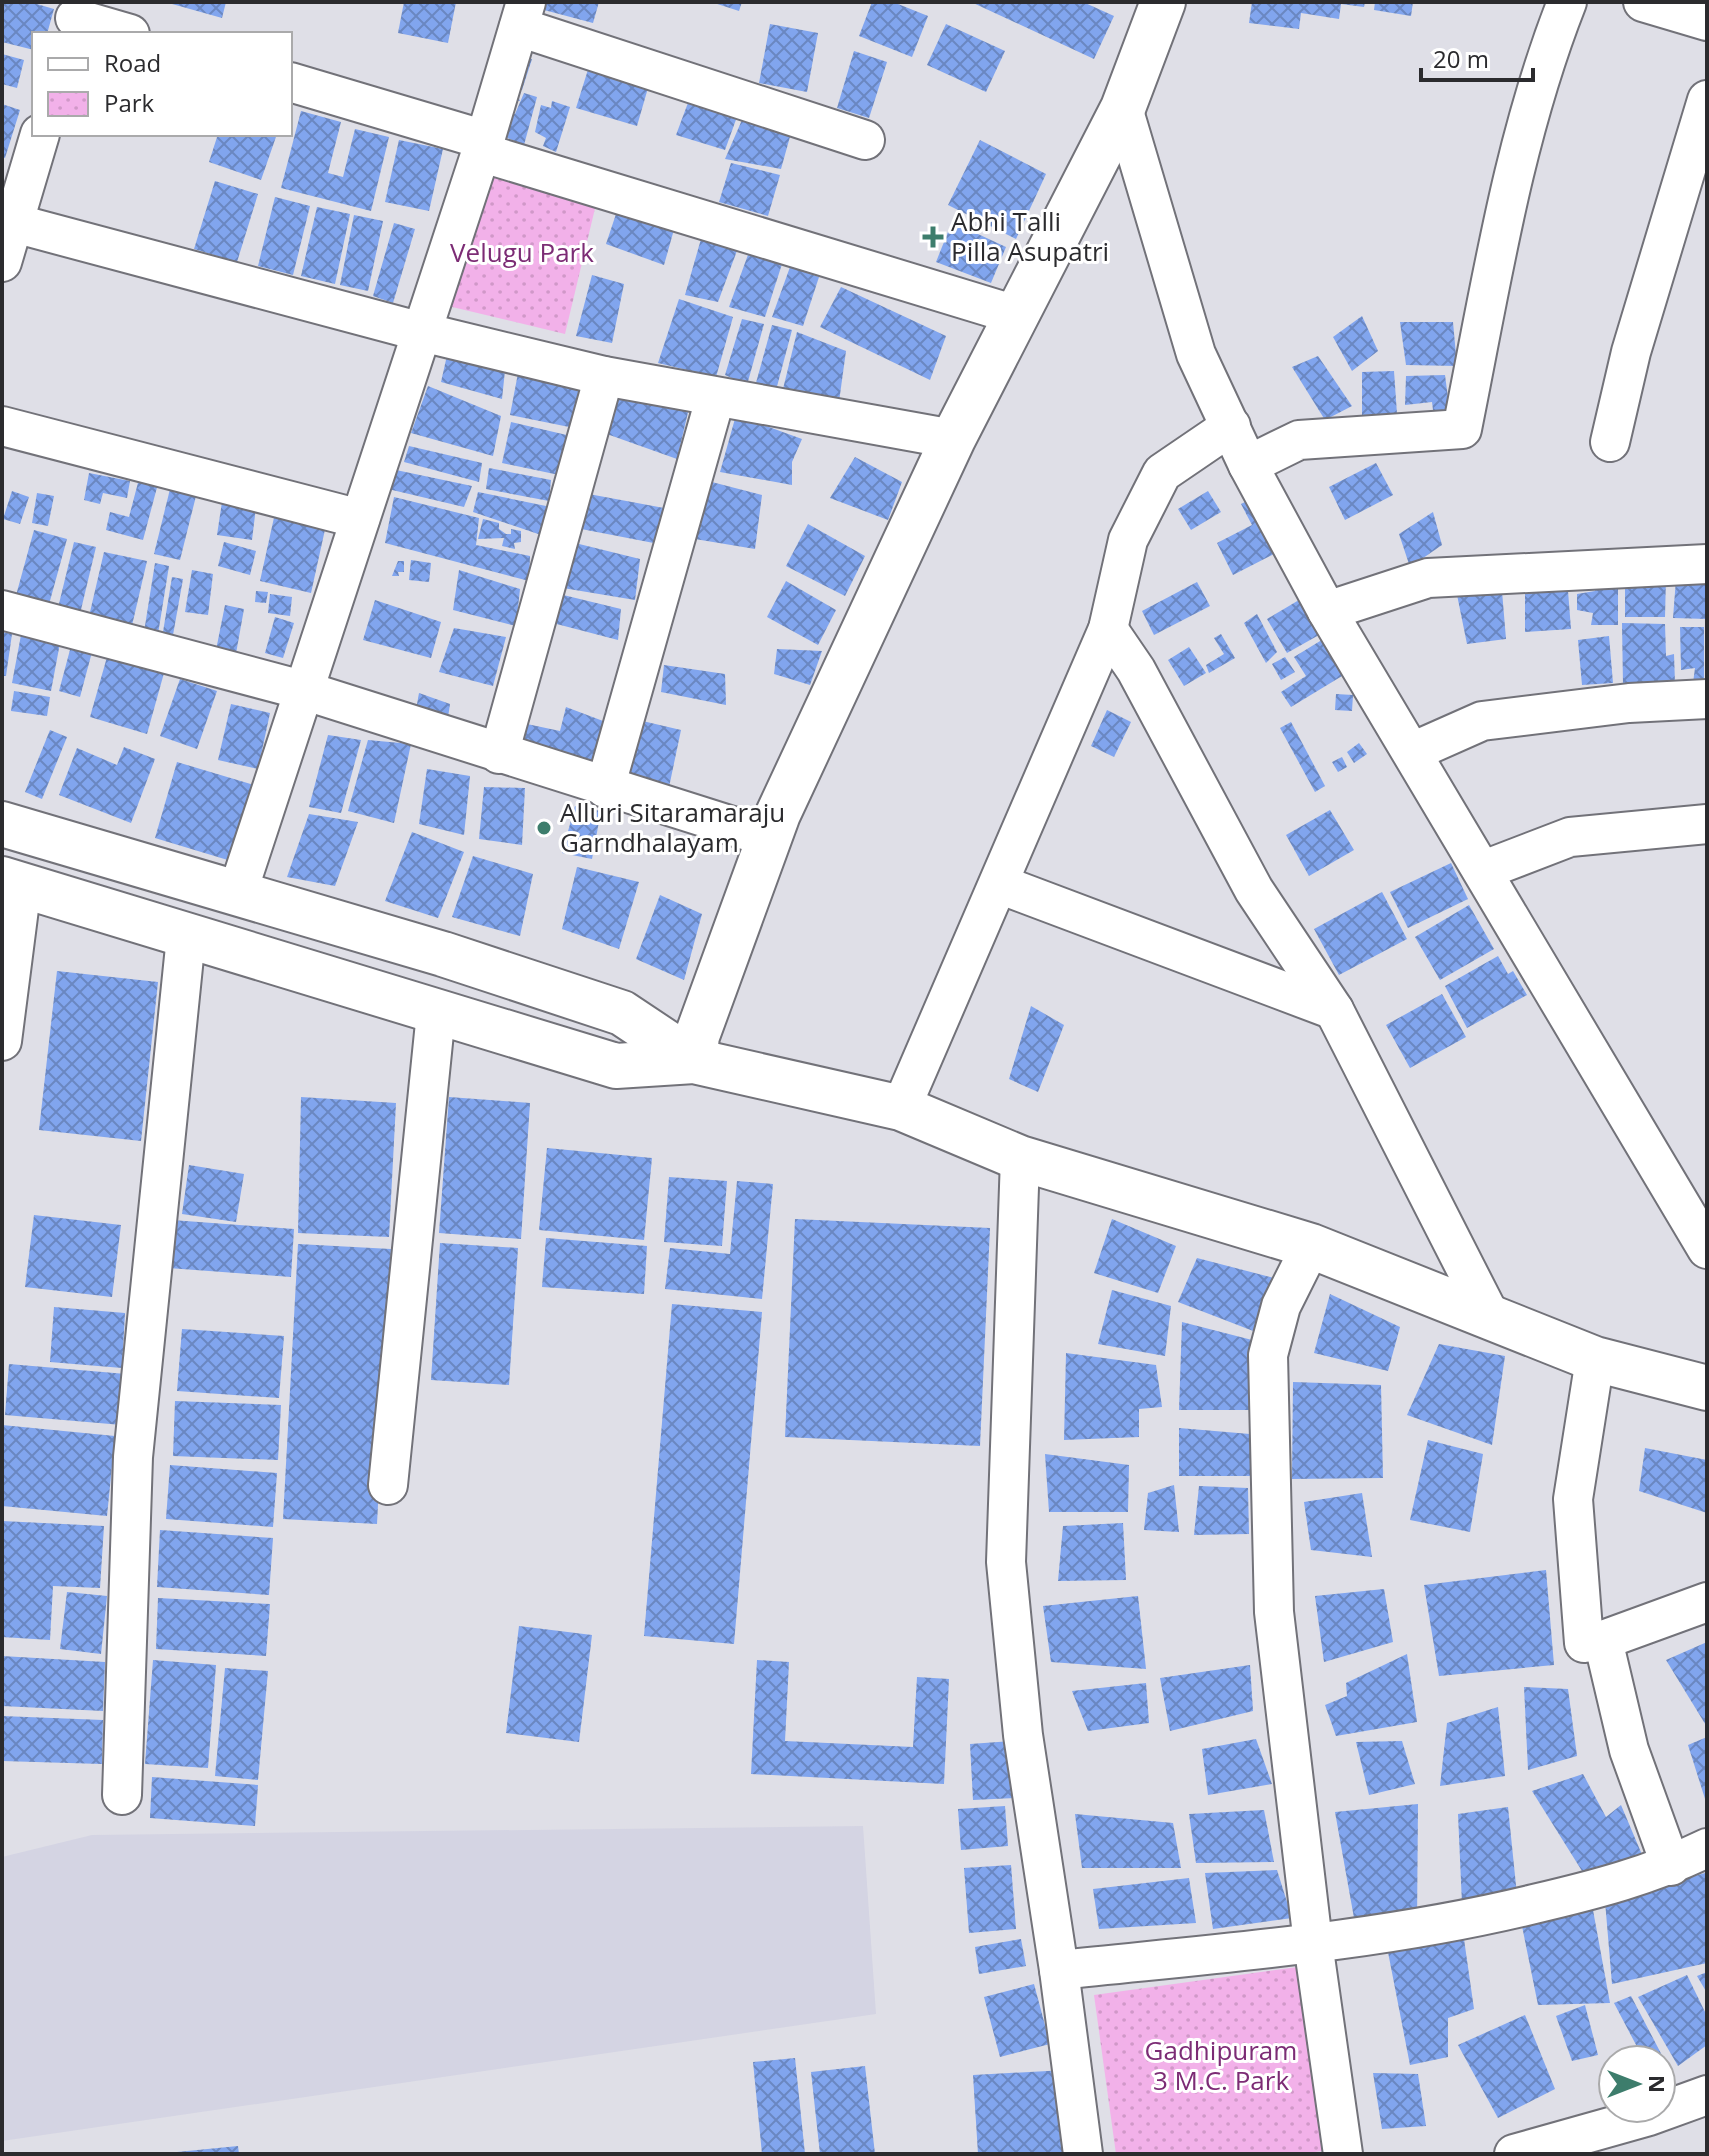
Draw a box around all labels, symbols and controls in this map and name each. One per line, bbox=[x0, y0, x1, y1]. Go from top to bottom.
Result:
legend bbox=[32, 32, 292, 136]
scale bar bbox=[1421, 32, 1533, 82]
text: 20 m bbox=[1433, 42, 1489, 75]
text: Road bbox=[104, 46, 161, 79]
text: Park bbox=[104, 86, 155, 119]
place label: Abhi Talli Pilla Asupatri bbox=[951, 203, 1109, 269]
marker: Abhi Talli Pilla Asupatri bbox=[922, 226, 944, 248]
park label: Velugu Park bbox=[450, 234, 594, 270]
place label: Alluri Sitaramaraju Garndhalayam bbox=[560, 794, 785, 860]
marker: Alluri Sitaramaraju Garndhalayam bbox=[535, 819, 553, 837]
park label: Gadhipuram 3 M.C. Park bbox=[1145, 2032, 1297, 2098]
north arrow bbox=[1597, 2044, 1677, 2124]
text: N bbox=[1643, 2075, 1673, 2093]

